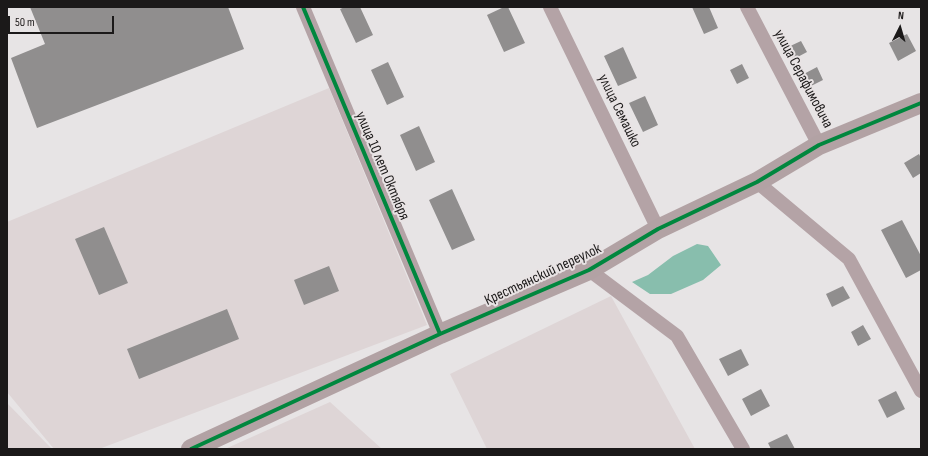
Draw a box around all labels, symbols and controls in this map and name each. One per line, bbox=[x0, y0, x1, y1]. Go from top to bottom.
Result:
scale bar bbox=[10, 8, 116, 34]
north arrow bbox=[880, 8, 920, 48]
text: N bbox=[898, 9, 905, 22]
text: 50 m bbox=[15, 15, 35, 30]
street label: улица Серафимовича bbox=[769, 27, 837, 131]
street label: улица Семашко bbox=[594, 71, 644, 151]
street label: улица 10 лет Октября bbox=[351, 109, 413, 223]
street label: Крестьянский переулок bbox=[482, 240, 604, 310]

